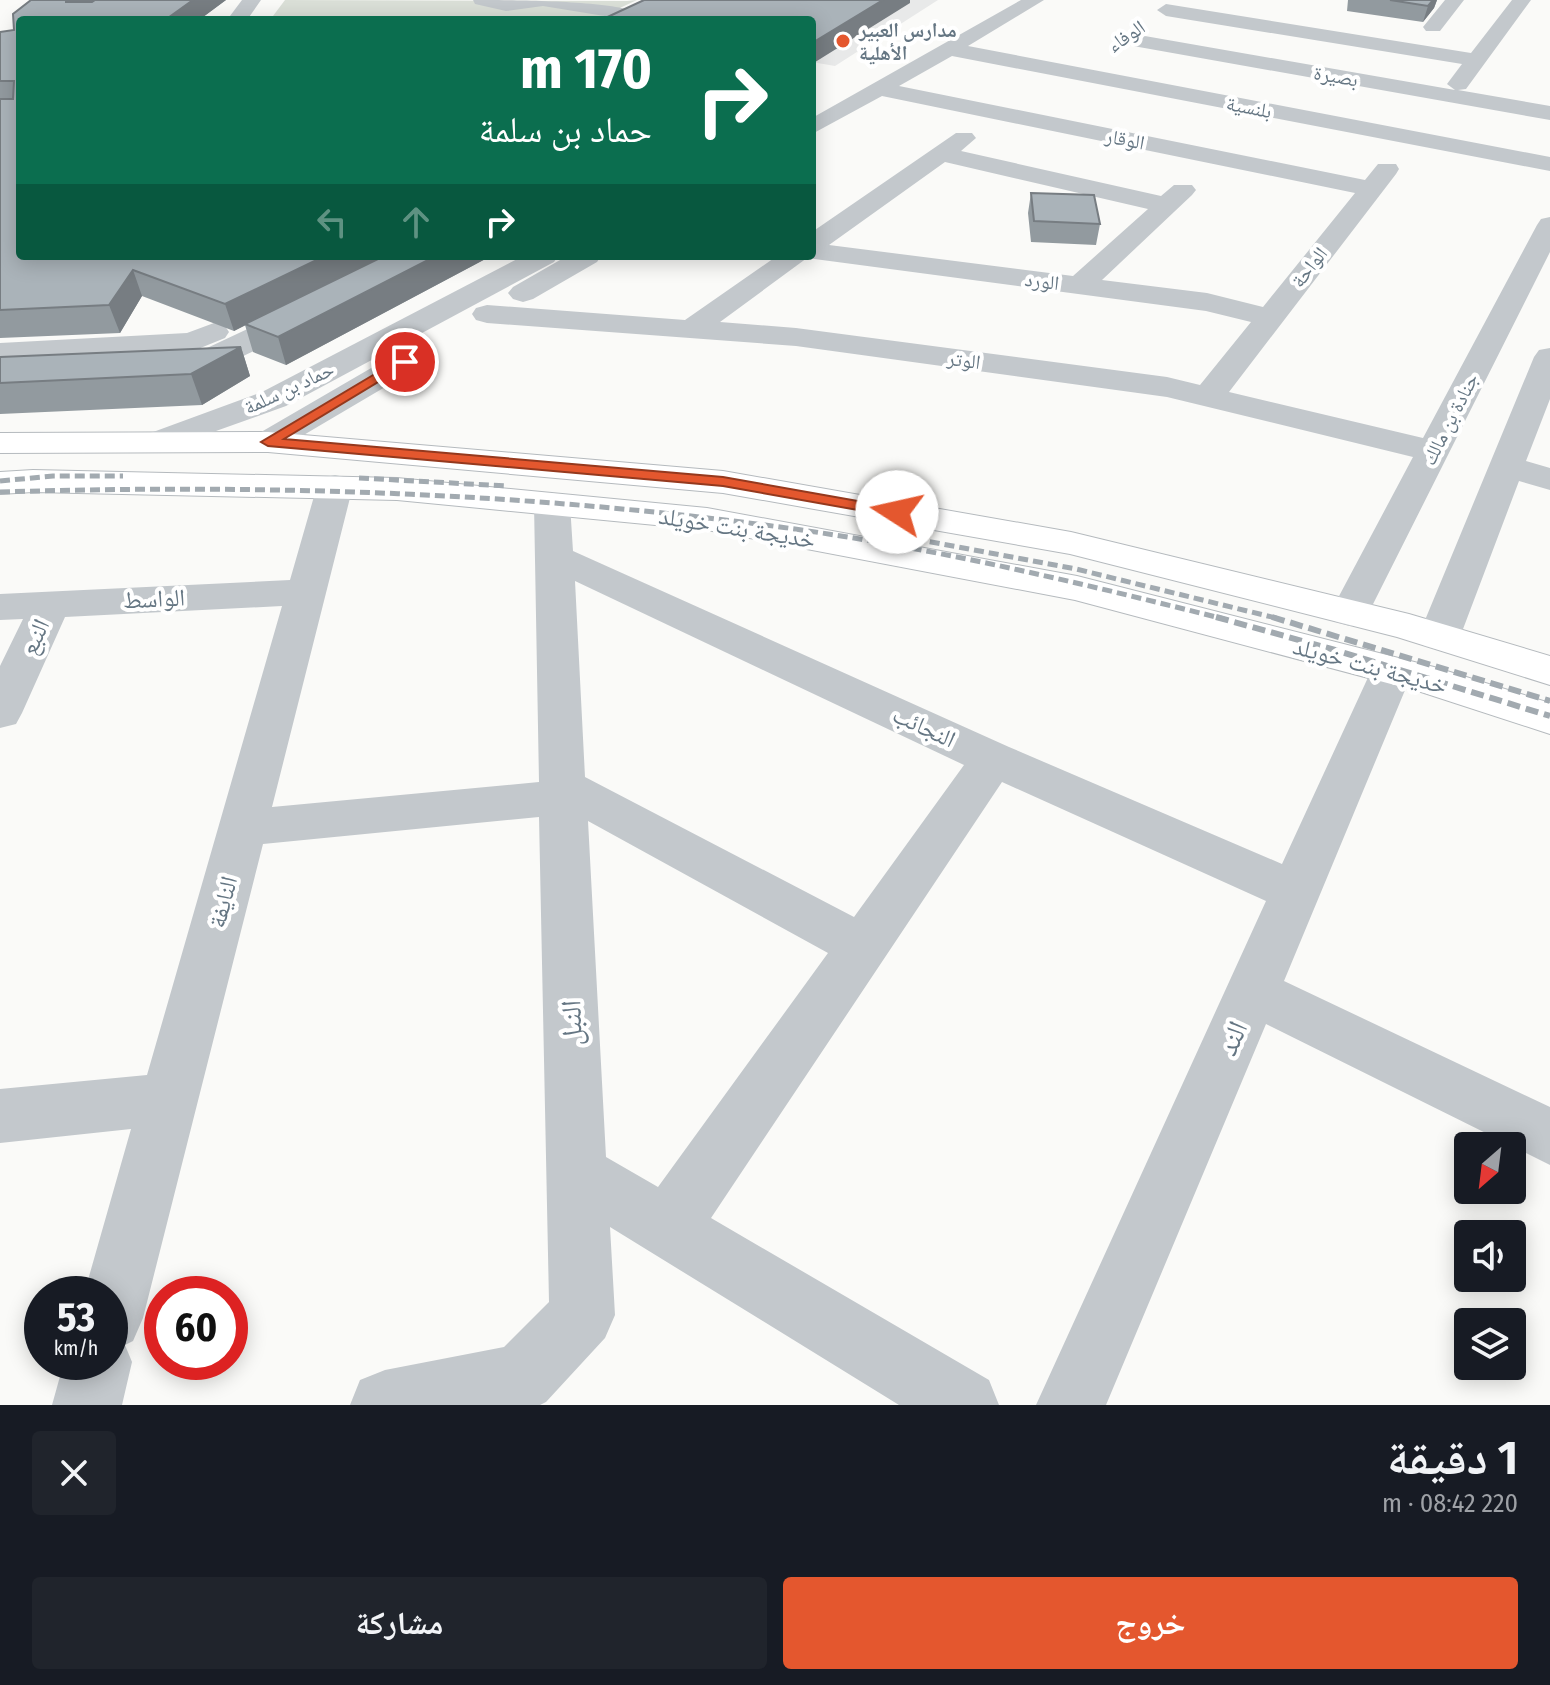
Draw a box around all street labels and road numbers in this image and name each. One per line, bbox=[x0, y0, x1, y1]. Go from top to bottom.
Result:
street label: الوفاء bbox=[1102, 15, 1150, 57]
street label: بصيرة bbox=[1312, 60, 1360, 92]
street label: بلنسية bbox=[1224, 91, 1274, 123]
street label: الوقار bbox=[1102, 123, 1147, 155]
street label: الواحة bbox=[1286, 242, 1332, 292]
street label: الورد bbox=[1023, 267, 1061, 295]
street label: الوتر bbox=[945, 346, 982, 374]
street label: حماد بن سلمة bbox=[240, 357, 338, 419]
street label: جنادة بن مالك bbox=[1417, 369, 1483, 469]
street label: خديجة بنت خويلد bbox=[657, 502, 817, 554]
street label: الواسط bbox=[122, 583, 186, 615]
street label: النبع bbox=[15, 615, 56, 660]
street label: خديجة بنت خويلد bbox=[1290, 632, 1450, 700]
street label: النجائب bbox=[888, 700, 960, 754]
street label: النايفة bbox=[203, 873, 243, 931]
street label: النبل bbox=[554, 1000, 590, 1046]
street label: الند bbox=[1210, 1016, 1254, 1060]

